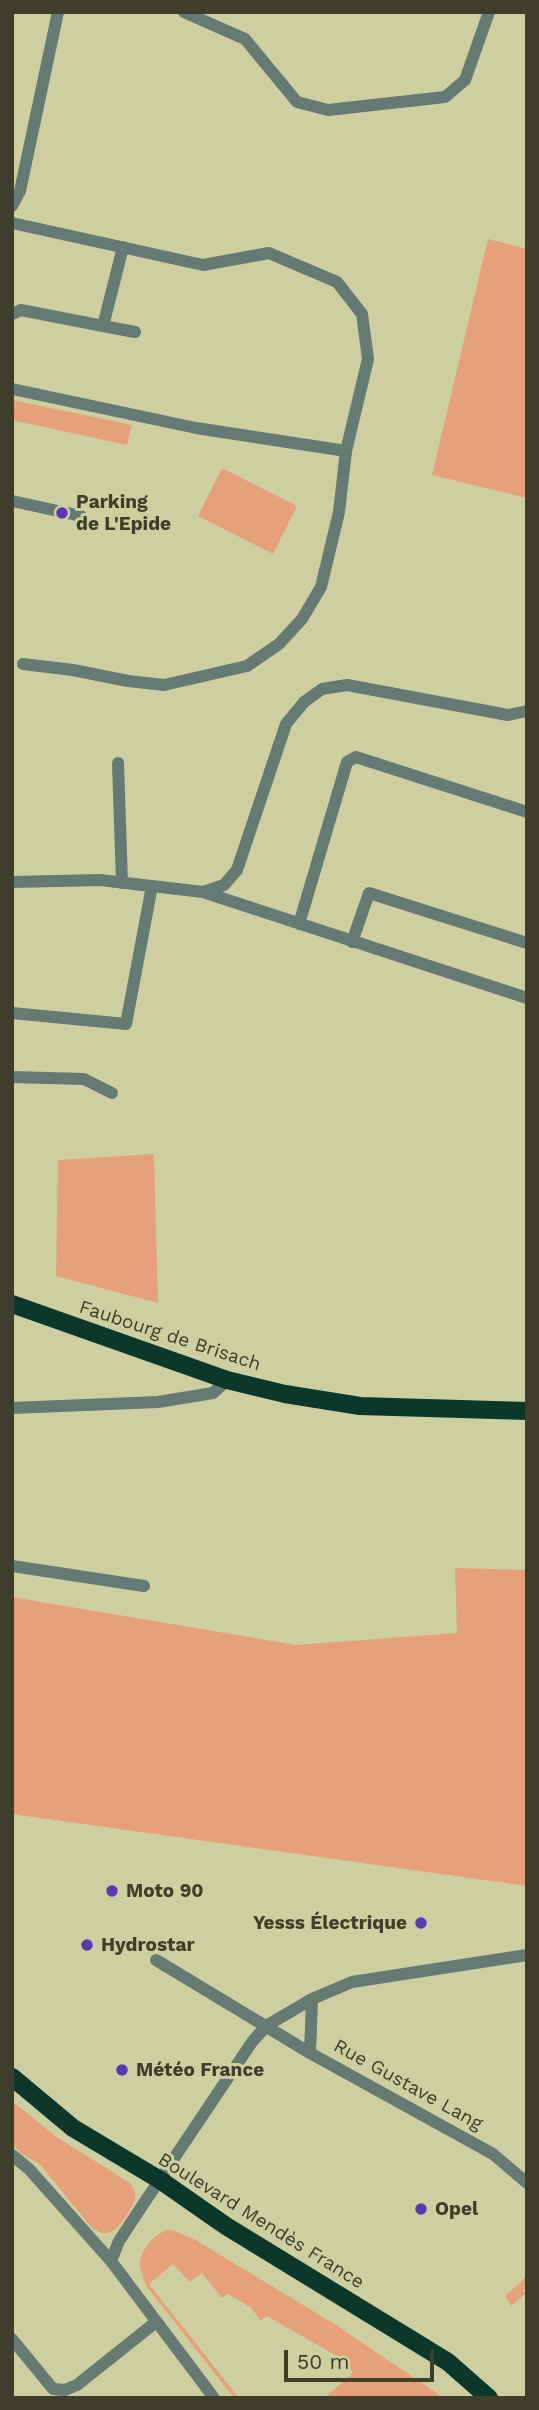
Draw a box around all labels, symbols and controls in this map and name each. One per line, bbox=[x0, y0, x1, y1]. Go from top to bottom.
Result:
place label: Parking de L'Epide bbox=[76, 491, 171, 535]
marker: Parking de L'Epide bbox=[54, 505, 70, 521]
street label: Faubourg de Brisach bbox=[76, 1296, 264, 1376]
place label: Moto 90 bbox=[126, 1880, 204, 1902]
marker: Moto 90 bbox=[104, 1883, 120, 1899]
place label: Yesss Électrique bbox=[253, 1912, 407, 1934]
marker: Yesss Électrique bbox=[413, 1915, 429, 1931]
place label: Hydrostar bbox=[101, 1934, 195, 1956]
marker: Hydrostar bbox=[79, 1937, 95, 1953]
street label: Rue Gustave Lang bbox=[330, 2035, 486, 2135]
place label: Météo France bbox=[136, 2059, 264, 2081]
marker: Météo France bbox=[114, 2062, 130, 2078]
street label: Boulevard Mendès France bbox=[154, 2148, 368, 2294]
place label: Opel bbox=[435, 2198, 478, 2220]
marker: Opel bbox=[413, 2201, 429, 2217]
scale bar bbox=[287, 2336, 438, 2380]
text: 50 m bbox=[297, 2349, 349, 2374]

